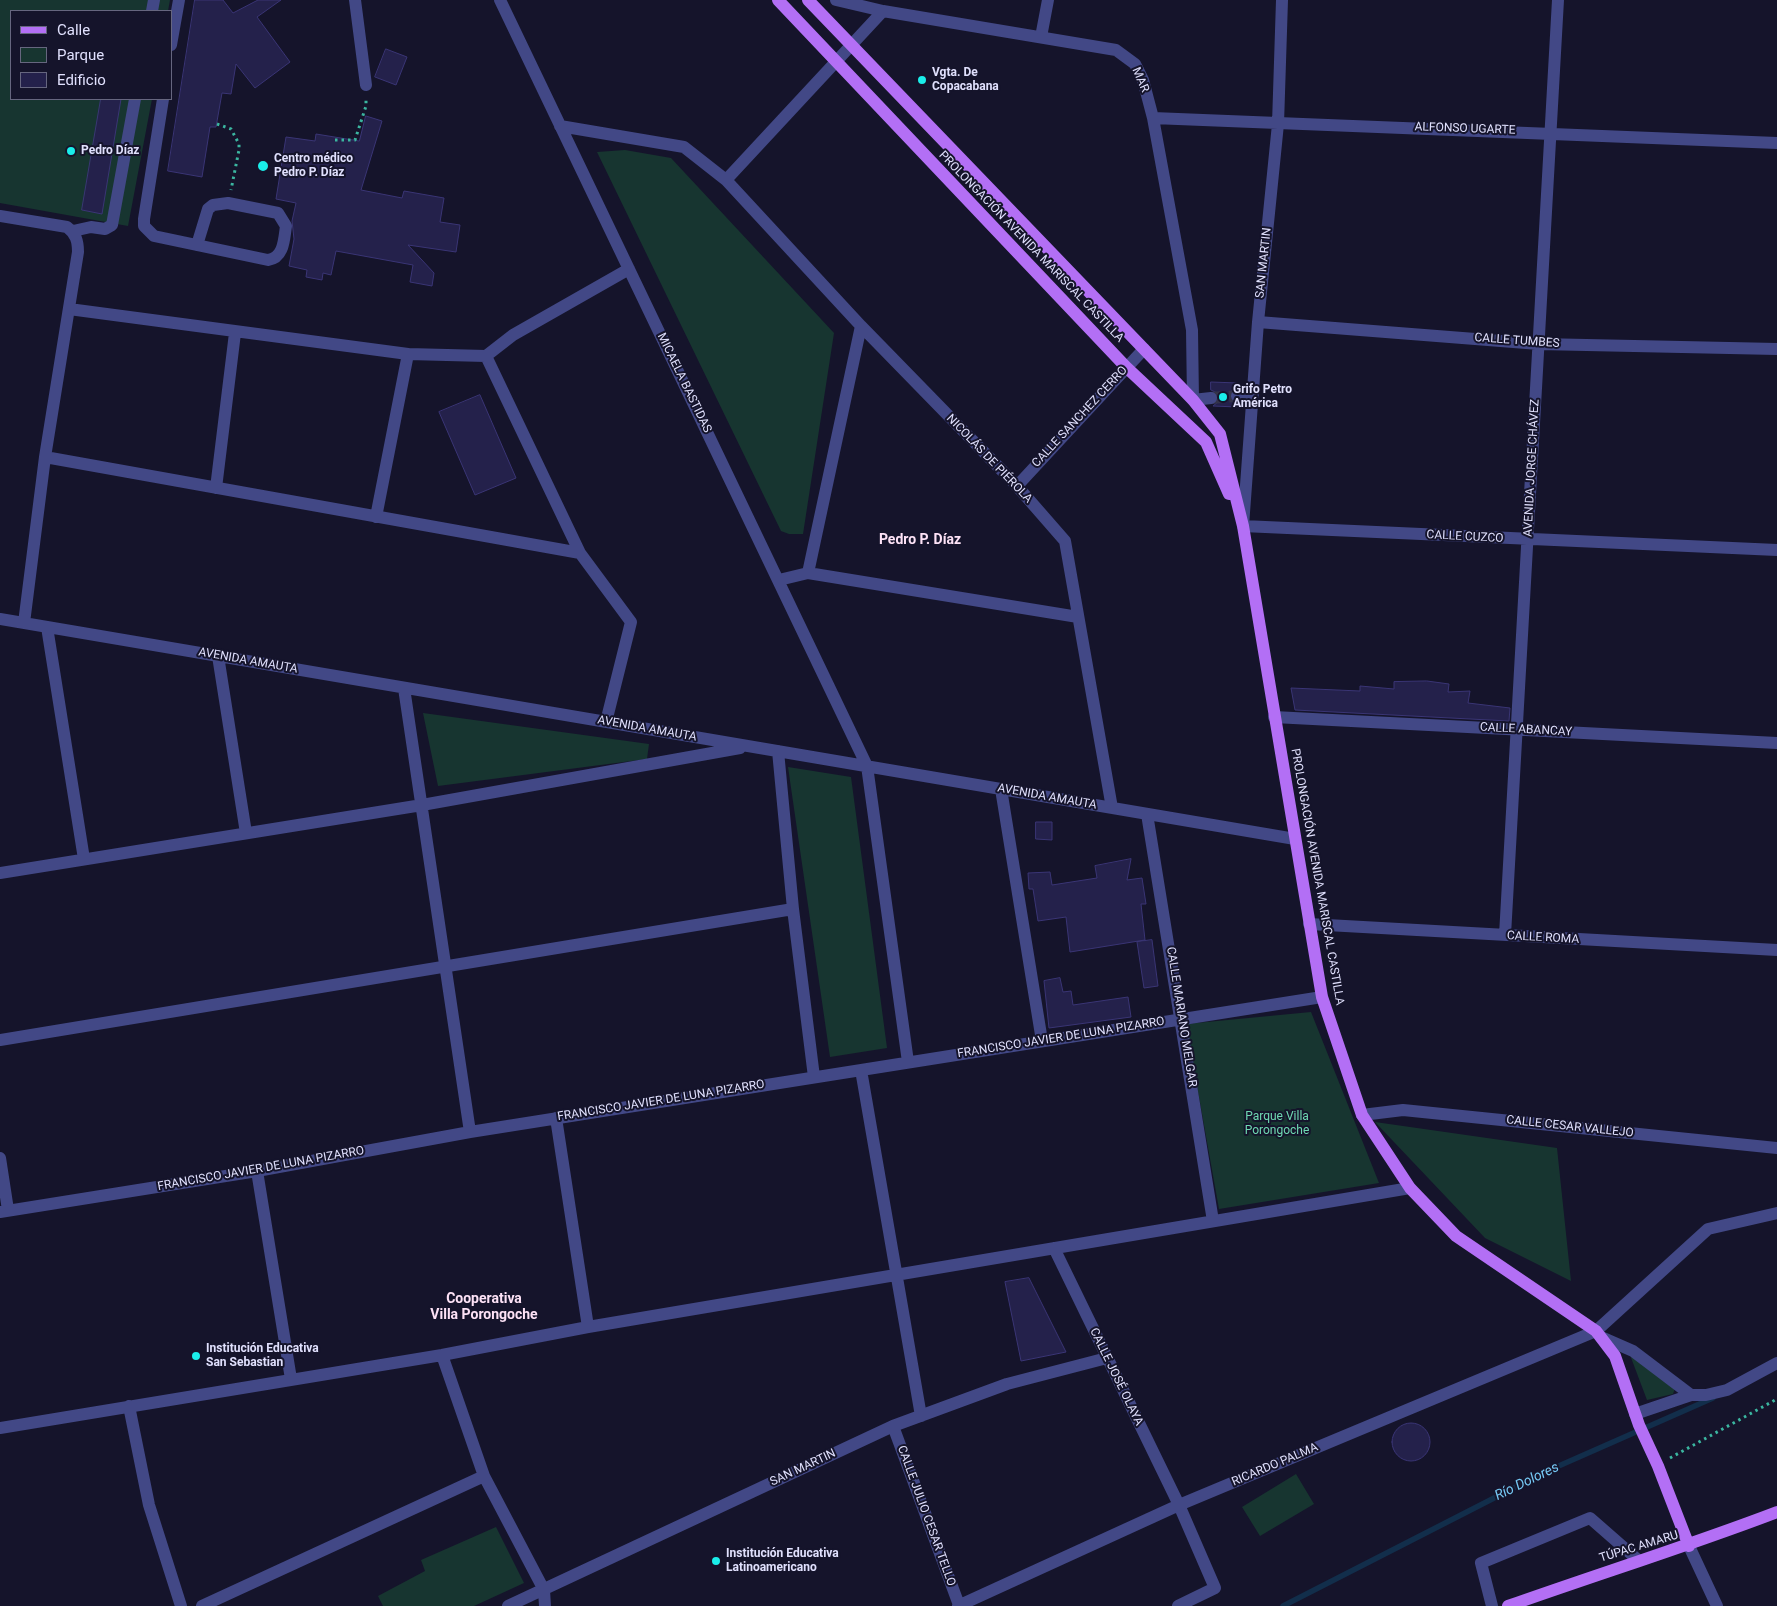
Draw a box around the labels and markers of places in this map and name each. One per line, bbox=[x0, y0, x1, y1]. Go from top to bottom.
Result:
place label: Vgta. De Copacabana bbox=[932, 66, 999, 94]
marker: Vgta. De Copacabana bbox=[916, 74, 928, 86]
place label: Pedro Díaz bbox=[81, 144, 139, 158]
marker: Pedro Díaz bbox=[65, 145, 77, 157]
place label: Centro médico Pedro P. Díaz bbox=[274, 152, 353, 180]
marker: Centro médico Pedro P. Díaz bbox=[256, 159, 270, 173]
place label: Grifo Petro América bbox=[1233, 383, 1292, 411]
marker: Grifo Petro América bbox=[1217, 391, 1229, 403]
place label: Institución Educativa San Sebastian bbox=[206, 1342, 319, 1370]
marker: Institución Educativa San Sebastian bbox=[190, 1350, 202, 1362]
place label: Institución Educativa Latinoamericano bbox=[726, 1547, 839, 1575]
marker: Institución Educativa Latinoamericano bbox=[710, 1555, 722, 1567]

